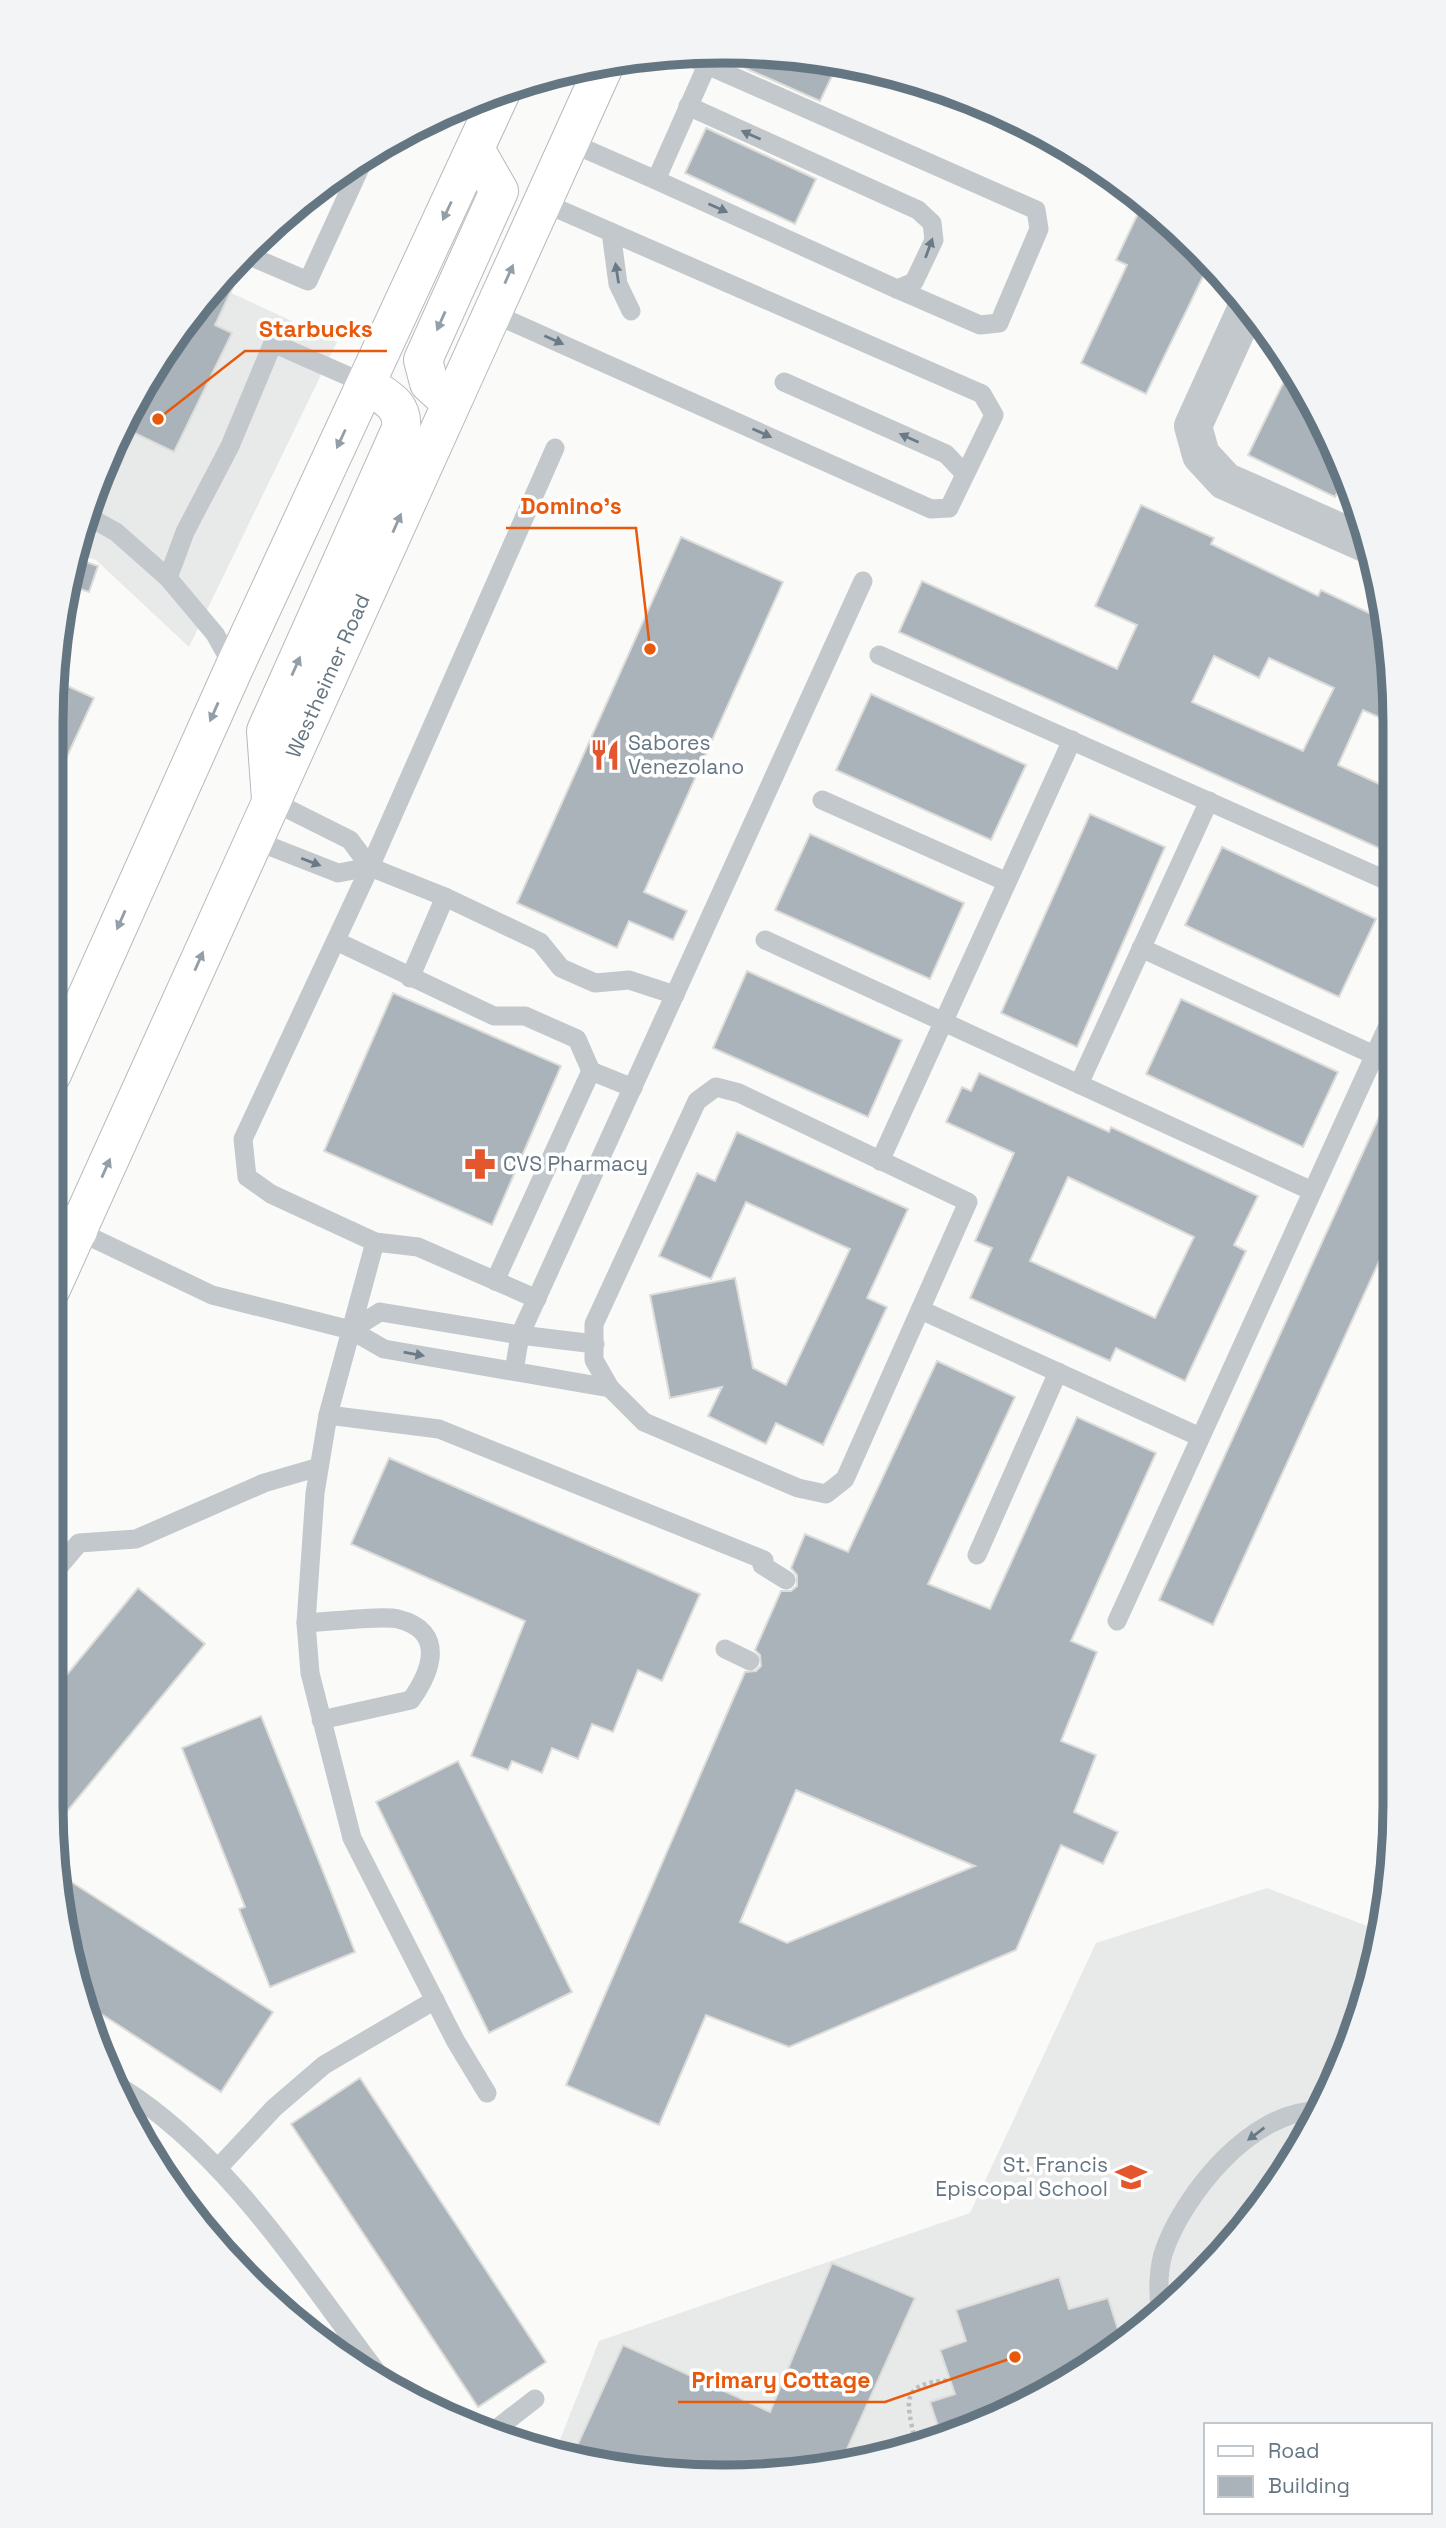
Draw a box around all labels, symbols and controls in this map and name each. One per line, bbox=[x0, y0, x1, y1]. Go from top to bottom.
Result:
one-way arrow bbox=[741, 129, 761, 141]
one-way arrow bbox=[441, 200, 452, 221]
one-way arrow bbox=[708, 202, 728, 214]
one-way arrow bbox=[924, 237, 935, 258]
one-way arrow bbox=[611, 262, 622, 284]
one-way arrow bbox=[504, 263, 515, 284]
callout: Starbucks bbox=[245, 307, 387, 351]
one-way arrow bbox=[435, 311, 447, 331]
text: Starbucks bbox=[259, 314, 373, 344]
one-way arrow bbox=[544, 334, 564, 346]
one-way arrow bbox=[751, 428, 772, 439]
one-way arrow bbox=[335, 429, 347, 449]
one-way arrow bbox=[898, 432, 919, 443]
callout: Domino's bbox=[506, 484, 636, 528]
text: Domino's bbox=[520, 491, 622, 521]
one-way arrow bbox=[392, 513, 403, 534]
street label: Westheimer Road bbox=[279, 590, 376, 762]
one-way arrow bbox=[291, 655, 302, 676]
one-way arrow bbox=[208, 702, 220, 722]
place label: Sabores Venezolano bbox=[628, 729, 744, 780]
restaurant icon: Sabores Venezolano bbox=[588, 738, 622, 772]
one-way arrow bbox=[301, 857, 322, 868]
one-way arrow bbox=[115, 910, 127, 930]
one-way arrow bbox=[193, 951, 205, 971]
pharmacy icon: CVS Pharmacy bbox=[463, 1147, 497, 1181]
place label: CVS Pharmacy bbox=[503, 1150, 648, 1177]
one-way arrow bbox=[101, 1158, 112, 1179]
one-way arrow bbox=[403, 1349, 425, 1360]
one-way arrow bbox=[1247, 2127, 1265, 2141]
place label: St. Francis Episcopal School bbox=[935, 2151, 1108, 2202]
school or university icon: St. Francis Episcopal School bbox=[1114, 2160, 1148, 2194]
callout: Primary Cottage bbox=[678, 2358, 885, 2402]
text: Primary Cottage bbox=[691, 2365, 871, 2395]
legend bbox=[1204, 2423, 1432, 2514]
text: Road bbox=[1268, 2437, 1320, 2464]
text: Building bbox=[1268, 2472, 1350, 2499]

